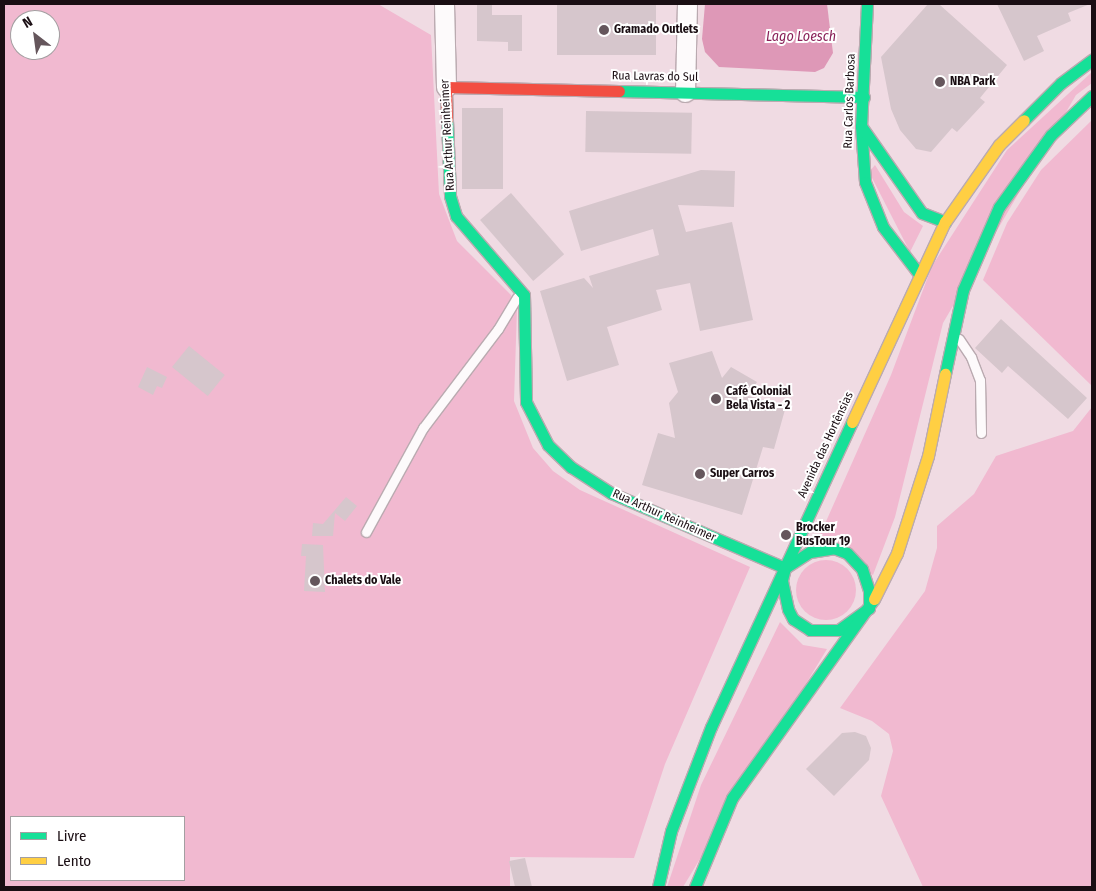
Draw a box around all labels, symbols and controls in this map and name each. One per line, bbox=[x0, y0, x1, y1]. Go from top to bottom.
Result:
north arrow bbox=[10, 10, 60, 60]
text: N bbox=[20, 13, 36, 32]
place label: Gramado Outlets bbox=[614, 23, 698, 37]
marker: Gramado Outlets bbox=[598, 24, 610, 36]
water label: Lago Loesch bbox=[766, 29, 836, 45]
street label: Rua Carlos Barbosa bbox=[841, 53, 859, 149]
street label: Rua Lavras do Sul bbox=[612, 69, 698, 85]
place label: NBA Park bbox=[950, 75, 995, 89]
marker: NBA Park bbox=[934, 76, 946, 88]
street label: Rua Arthur Reinheimer bbox=[438, 79, 458, 191]
place label: Café Colonial Bela Vista - 2 bbox=[726, 385, 791, 413]
street label: Avenida das Hortênsias bbox=[795, 390, 857, 500]
marker: Café Colonial Bela Vista - 2 bbox=[710, 393, 722, 405]
place label: Super Carros bbox=[710, 467, 774, 481]
marker: Super Carros bbox=[694, 468, 706, 480]
street label: Rua Arthur Reinheimer bbox=[610, 487, 718, 545]
place label: Brocker BusTour 19 bbox=[796, 521, 850, 549]
marker: Brocker BusTour 19 bbox=[780, 529, 792, 541]
place label: Chalets do Vale bbox=[325, 574, 401, 588]
marker: Chalets do Vale bbox=[309, 575, 321, 587]
legend bbox=[10, 816, 185, 881]
text: Livre bbox=[57, 827, 86, 845]
text: Lento bbox=[57, 852, 91, 870]

